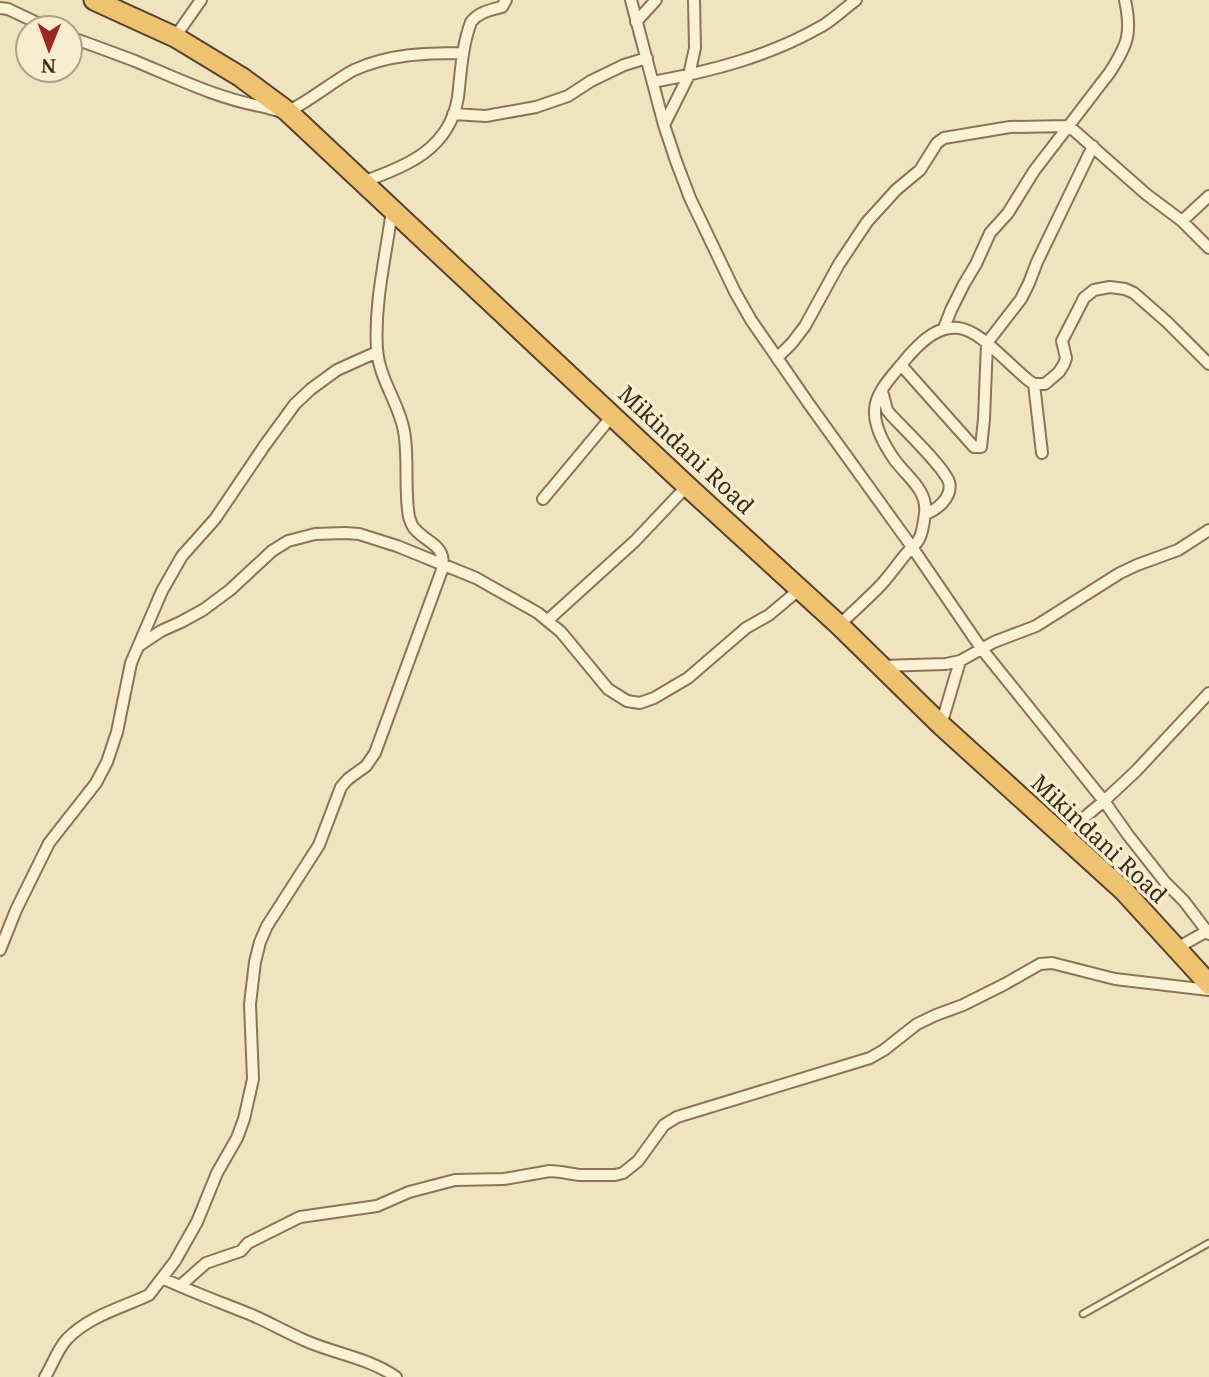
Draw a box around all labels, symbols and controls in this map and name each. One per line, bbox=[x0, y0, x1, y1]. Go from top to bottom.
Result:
north arrow bbox=[14, 14, 84, 84]
text: N bbox=[41, 53, 56, 79]
street label: Mikindani Road bbox=[612, 378, 762, 521]
street label: Mikindani Road bbox=[1025, 767, 1175, 910]

